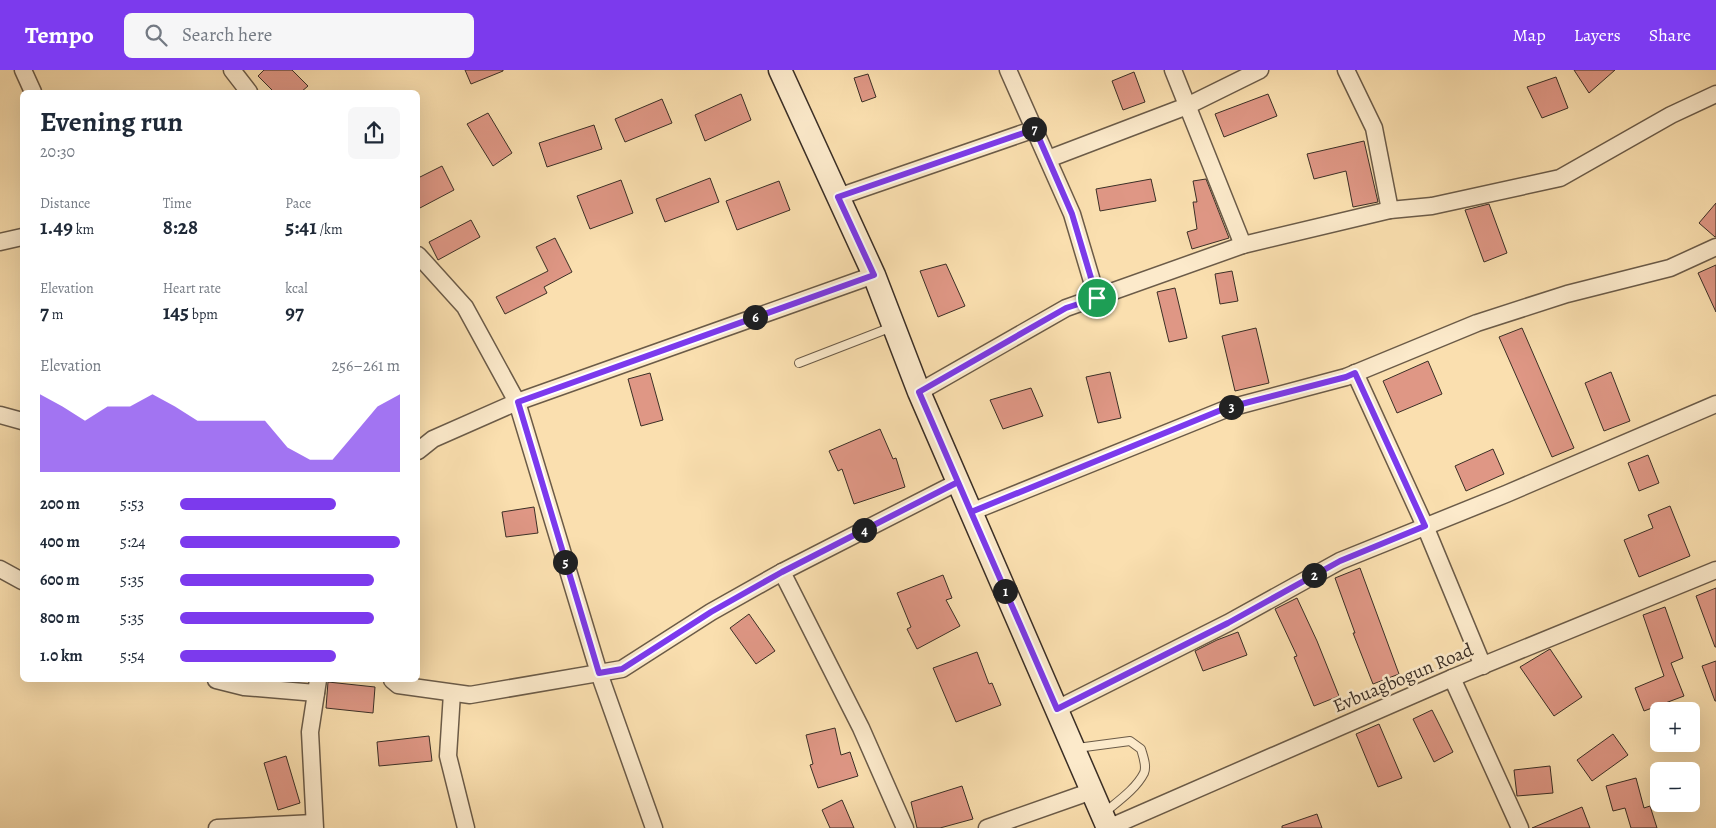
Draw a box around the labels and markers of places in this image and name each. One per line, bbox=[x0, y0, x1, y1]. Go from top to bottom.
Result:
pin: 7 bbox=[1022, 116, 1046, 142]
pin bbox=[1076, 277, 1118, 319]
pin: 6 bbox=[742, 304, 768, 330]
pin: 3 bbox=[1218, 394, 1244, 420]
pin: 4 bbox=[852, 518, 876, 542]
pin: 5 bbox=[552, 550, 578, 574]
pin: 2 bbox=[1302, 562, 1326, 588]
pin: 1 bbox=[992, 578, 1018, 604]

